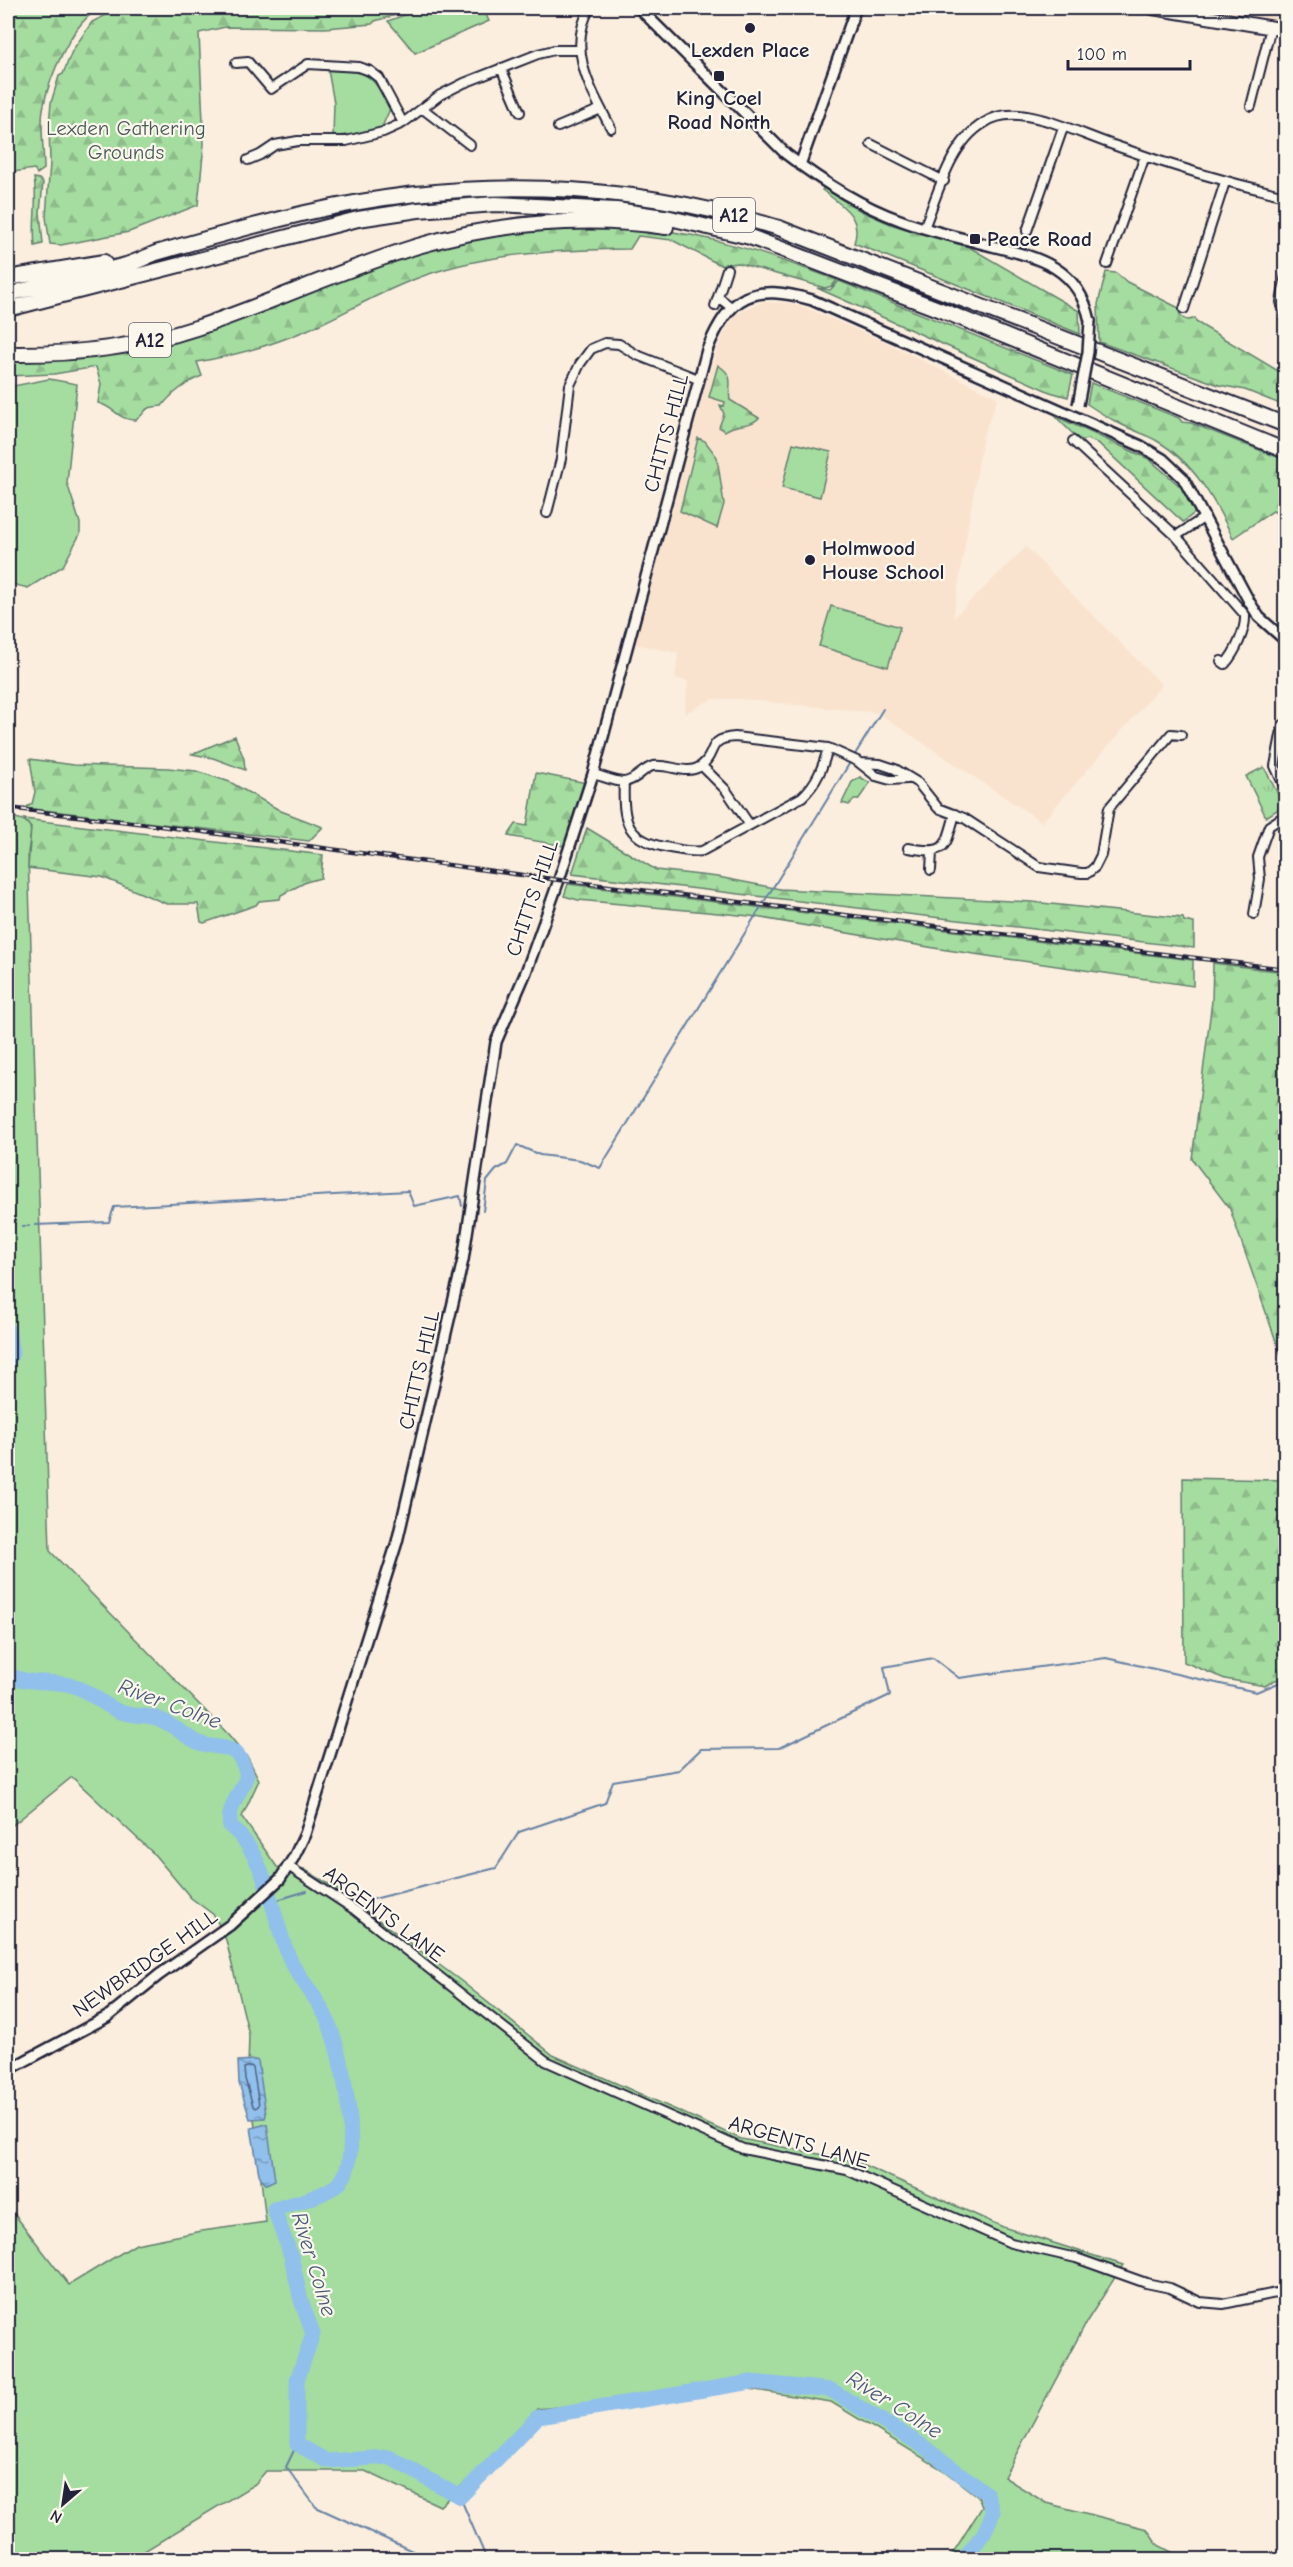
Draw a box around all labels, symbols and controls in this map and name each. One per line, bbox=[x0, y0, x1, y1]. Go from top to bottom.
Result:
marker: Lexden Place bbox=[743, 21, 757, 35]
scale bar bbox=[1068, 33, 1190, 71]
place label: Lexden Place bbox=[691, 38, 809, 62]
text: 100 m bbox=[1077, 44, 1127, 65]
marker: King Coel Road North bbox=[712, 69, 726, 83]
place label: King Coel Road North bbox=[667, 86, 771, 134]
park label: Lexden Gathering Grounds bbox=[46, 116, 206, 164]
road number: A12 bbox=[713, 198, 755, 232]
place label: Peace Road bbox=[987, 227, 1092, 251]
marker: Peace Road bbox=[968, 232, 982, 246]
road number: A12 bbox=[129, 323, 171, 357]
street label: CHITTS HILL bbox=[639, 371, 693, 495]
place label: Holmwood House School bbox=[822, 536, 945, 584]
marker: Holmwood House School bbox=[803, 553, 817, 567]
street label: CHITTS HILL bbox=[501, 836, 563, 959]
street label: CHITTS HILL bbox=[394, 1308, 444, 1432]
water label: River Colne bbox=[115, 1673, 225, 1735]
street label: ARGENTS LANE bbox=[319, 1861, 449, 1967]
street label: NEWBRIDGE HILL bbox=[68, 1904, 222, 2022]
street label: ARGENTS LANE bbox=[726, 2110, 872, 2174]
water label: River Colne bbox=[286, 2209, 342, 2320]
water label: River Colne bbox=[842, 2365, 947, 2444]
north arrow bbox=[33, 2474, 93, 2534]
text: N bbox=[47, 2506, 65, 2527]

